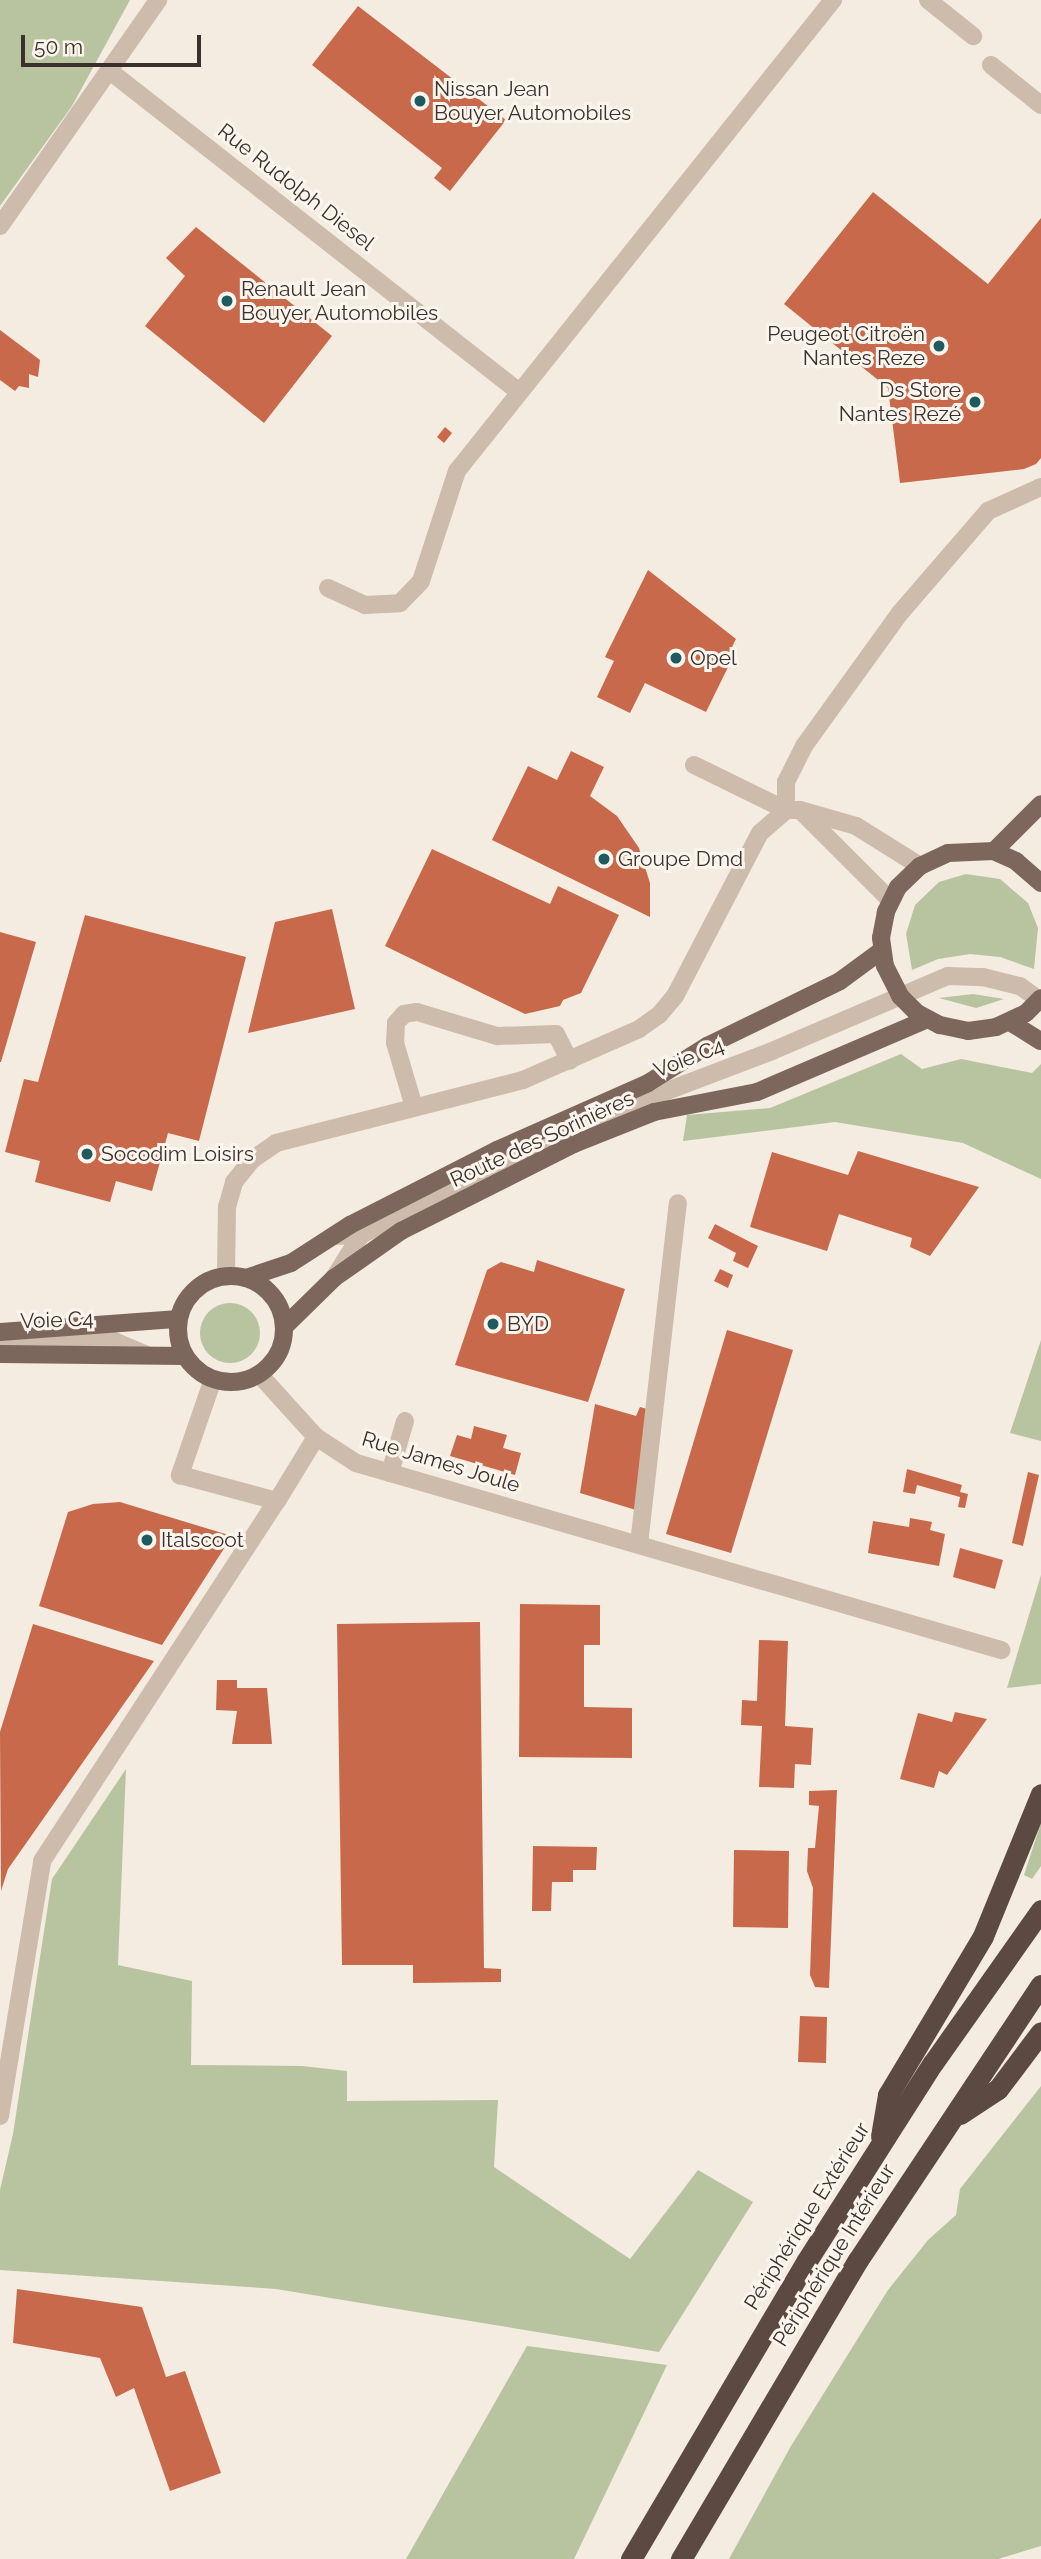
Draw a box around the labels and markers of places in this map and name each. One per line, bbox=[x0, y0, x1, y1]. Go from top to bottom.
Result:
place label: Nissan Jean Bouyer Automobiles bbox=[434, 76, 632, 126]
marker: Nissan Jean Bouyer Automobiles bbox=[412, 93, 428, 109]
place label: Renault Jean Bouyer Automobiles bbox=[241, 276, 439, 326]
marker: Renault Jean Bouyer Automobiles bbox=[219, 293, 235, 309]
place label: Peugeot Citroën Nantes Reze bbox=[767, 321, 925, 371]
marker: Peugeot Citroën Nantes Reze bbox=[931, 338, 947, 354]
place label: Ds Store Nantes Rezé bbox=[839, 377, 961, 427]
marker: Ds Store Nantes Rezé bbox=[967, 394, 983, 410]
place label: Opel bbox=[690, 645, 737, 671]
marker: Opel bbox=[668, 650, 684, 666]
place label: Groupe Dmd bbox=[618, 846, 743, 872]
marker: Groupe Dmd bbox=[596, 851, 612, 867]
place label: Socodim Loisirs bbox=[101, 1141, 254, 1167]
marker: Socodim Loisirs bbox=[79, 1146, 95, 1162]
place label: BYD bbox=[507, 1311, 549, 1337]
marker: BYD bbox=[485, 1316, 501, 1332]
place label: Italscoot bbox=[161, 1527, 244, 1553]
marker: Italscoot bbox=[139, 1532, 155, 1548]

